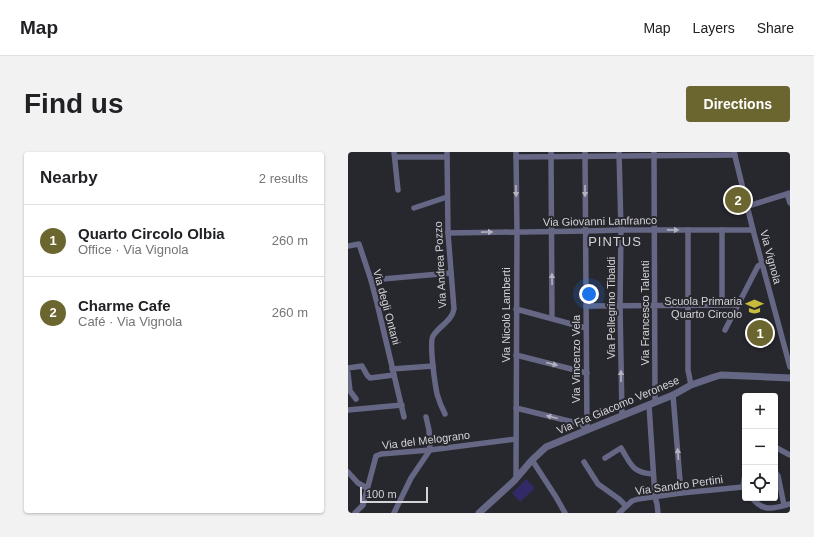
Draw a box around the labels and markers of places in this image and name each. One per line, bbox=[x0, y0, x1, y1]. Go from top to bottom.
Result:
pin: 2 bbox=[725, 185, 751, 215]
place label: Scuola Primaria Quarto Circolo bbox=[664, 295, 743, 320]
school or university icon: Scuola Primaria Quarto Circolo bbox=[745, 297, 765, 317]
pin: 1 bbox=[747, 318, 773, 348]

